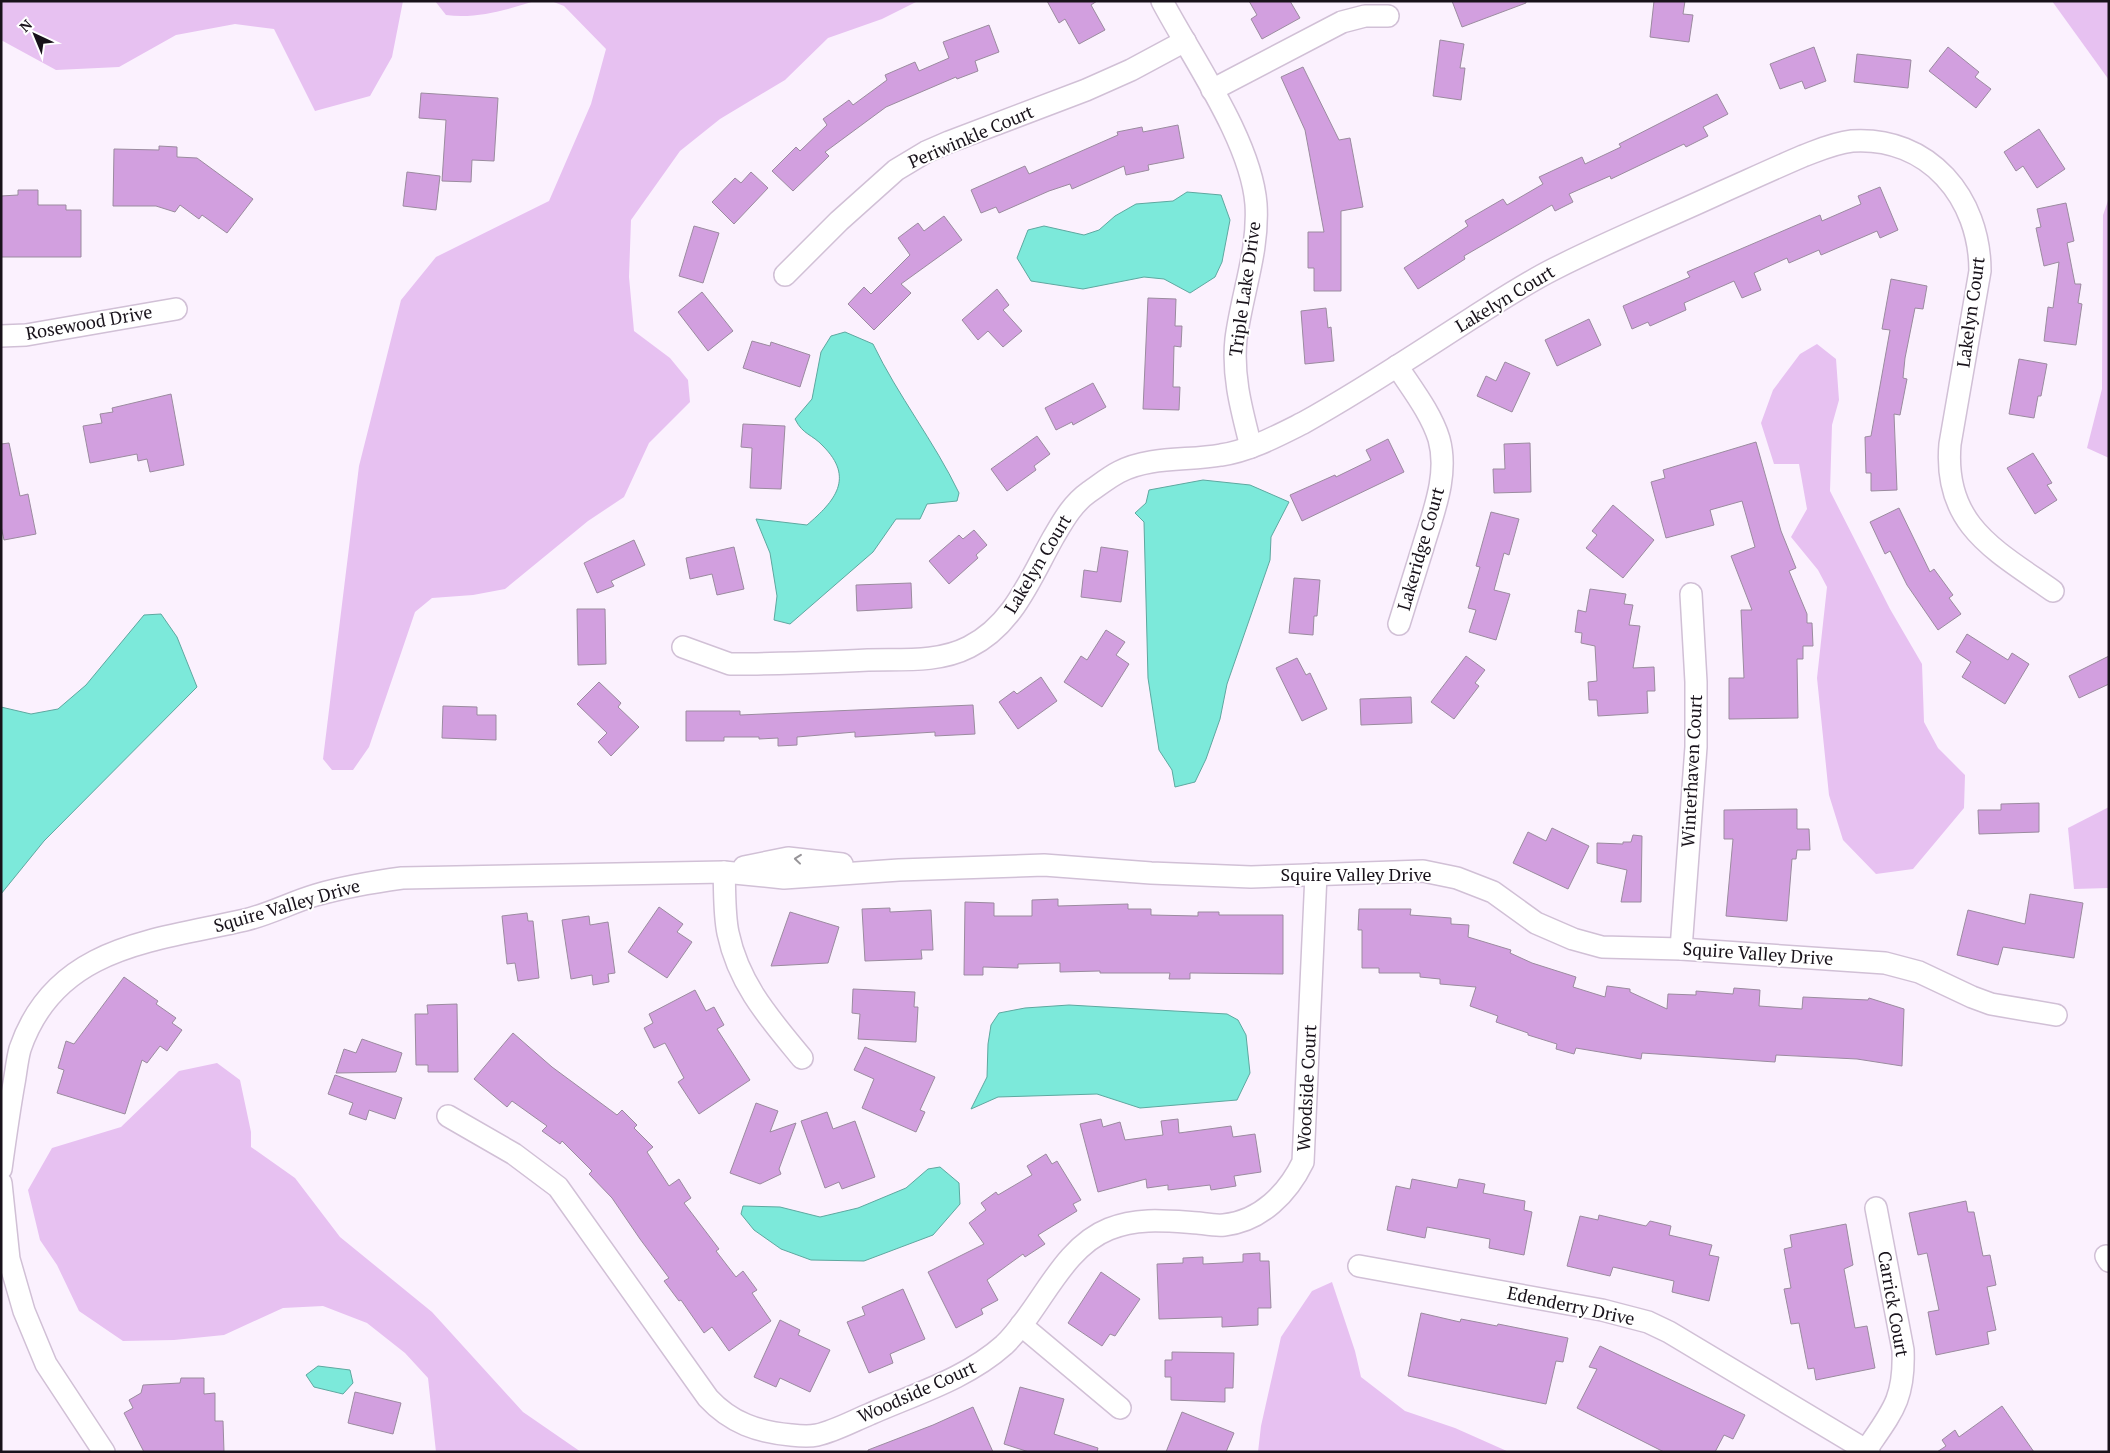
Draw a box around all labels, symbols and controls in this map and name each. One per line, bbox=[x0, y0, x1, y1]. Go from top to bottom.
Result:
north arrow bbox=[10, 10, 60, 60]
text: N bbox=[15, 15, 36, 36]
street label: Periwinkle Court bbox=[904, 99, 1037, 173]
street label: Triple Lake Drive bbox=[1223, 220, 1265, 358]
street label: Lakelyn Court bbox=[1950, 255, 1990, 369]
street label: Lakelyn Court bbox=[1450, 259, 1559, 337]
street label: Rosewood Drive bbox=[24, 299, 154, 345]
street label: Lakeridge Court bbox=[1391, 484, 1449, 613]
street label: Lakelyn Court bbox=[998, 509, 1076, 618]
street label: Winterhaven Court bbox=[1675, 694, 1707, 848]
one-way arrow bbox=[794, 854, 802, 865]
street label: Squire Valley Drive bbox=[1281, 862, 1431, 886]
street label: Squire Valley Drive bbox=[211, 873, 363, 937]
street label: Squire Valley Drive bbox=[1682, 936, 1834, 970]
street label: Woodside Court bbox=[1291, 1023, 1321, 1152]
street label: Carrick Court bbox=[1873, 1249, 1915, 1359]
street label: Edenderry Drive bbox=[1505, 1280, 1637, 1330]
street label: Woodside Court bbox=[854, 1354, 980, 1428]

